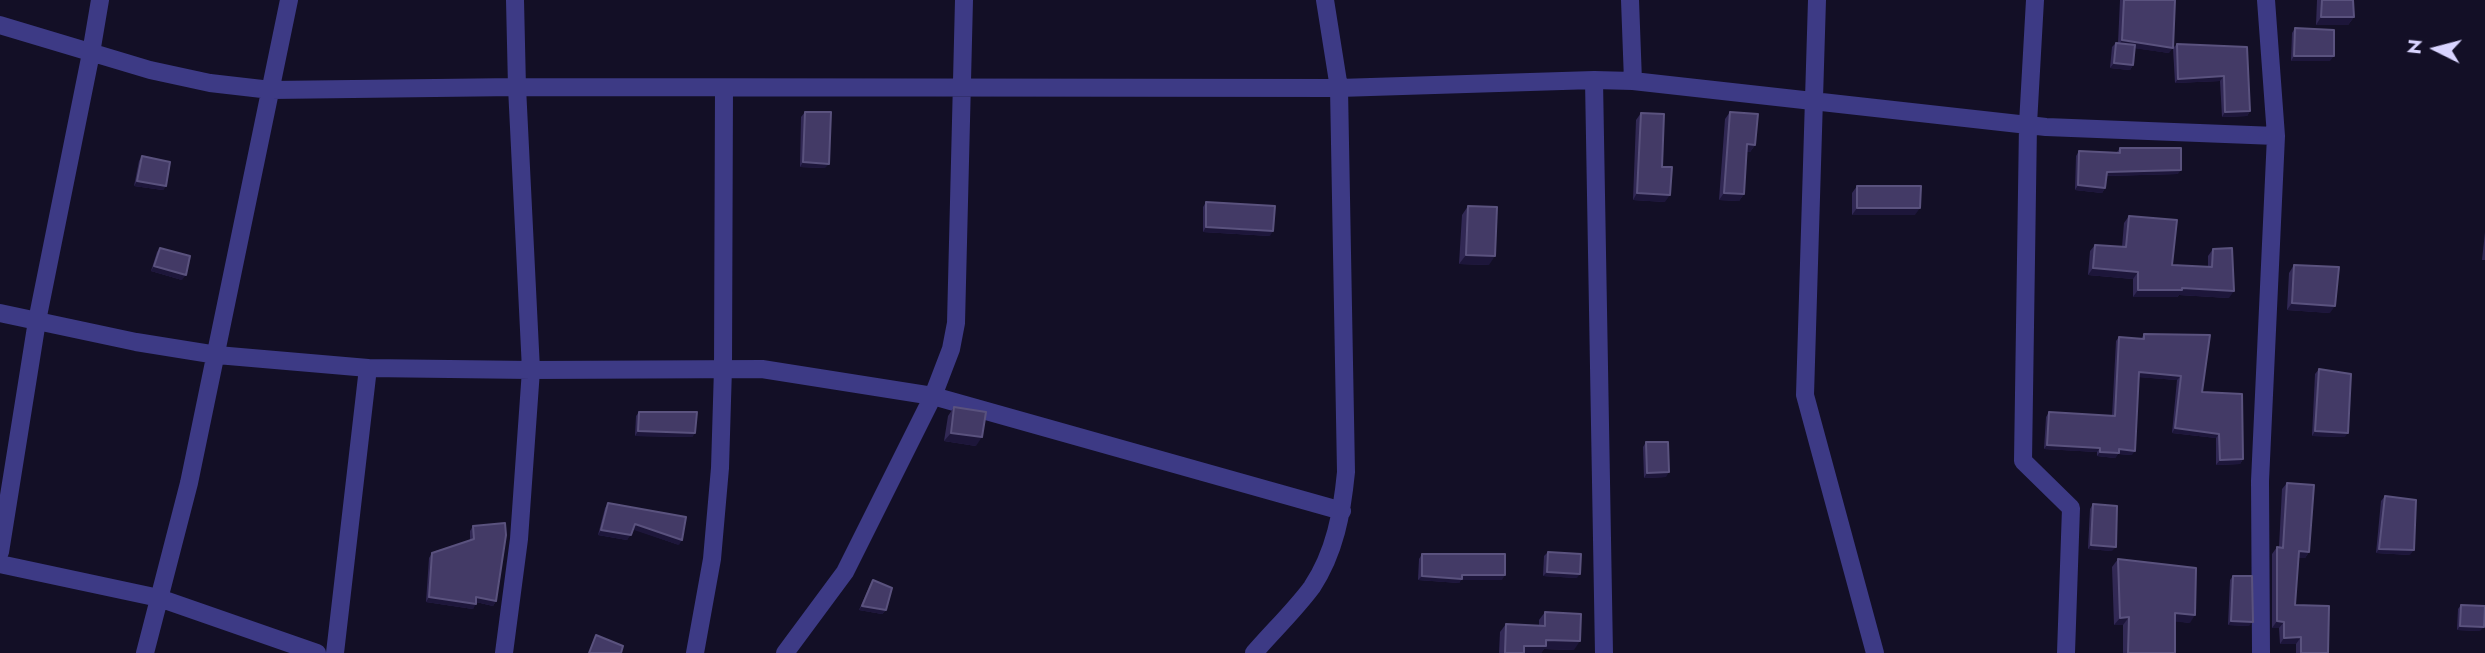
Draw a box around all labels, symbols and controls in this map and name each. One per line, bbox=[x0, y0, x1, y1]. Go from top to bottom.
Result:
north arrow bbox=[2401, 14, 2471, 84]
text: N bbox=[2400, 38, 2429, 56]

